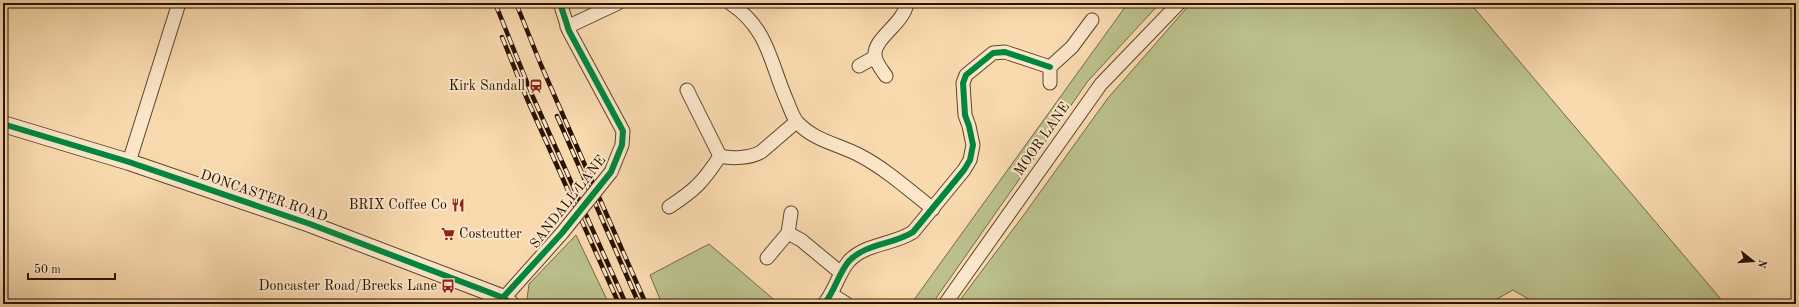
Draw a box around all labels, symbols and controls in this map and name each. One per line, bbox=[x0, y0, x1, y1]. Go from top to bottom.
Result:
station icon: Kirk Sandall bbox=[528, 78, 544, 94]
place label: Kirk Sandall bbox=[449, 79, 525, 93]
street label: MOOR LANE bbox=[1012, 100, 1072, 178]
street label: SANDALL LANE bbox=[527, 153, 609, 251]
street label: DONCASTER ROAD bbox=[198, 168, 330, 224]
restaurant icon: BRIX Coffee Co bbox=[450, 197, 466, 213]
place label: BRIX Coffee Co bbox=[349, 198, 447, 212]
supermarket icon: Costcutter bbox=[440, 226, 456, 242]
place label: Costcutter bbox=[459, 227, 522, 241]
north arrow bbox=[1733, 241, 1773, 281]
scale bar bbox=[28, 255, 115, 281]
text: N bbox=[1754, 258, 1768, 270]
text: 50 m bbox=[34, 263, 61, 276]
bus stop icon: Doncaster Road/Brecks Lane bbox=[440, 278, 456, 294]
place label: Doncaster Road/Brecks Lane bbox=[258, 279, 437, 293]

